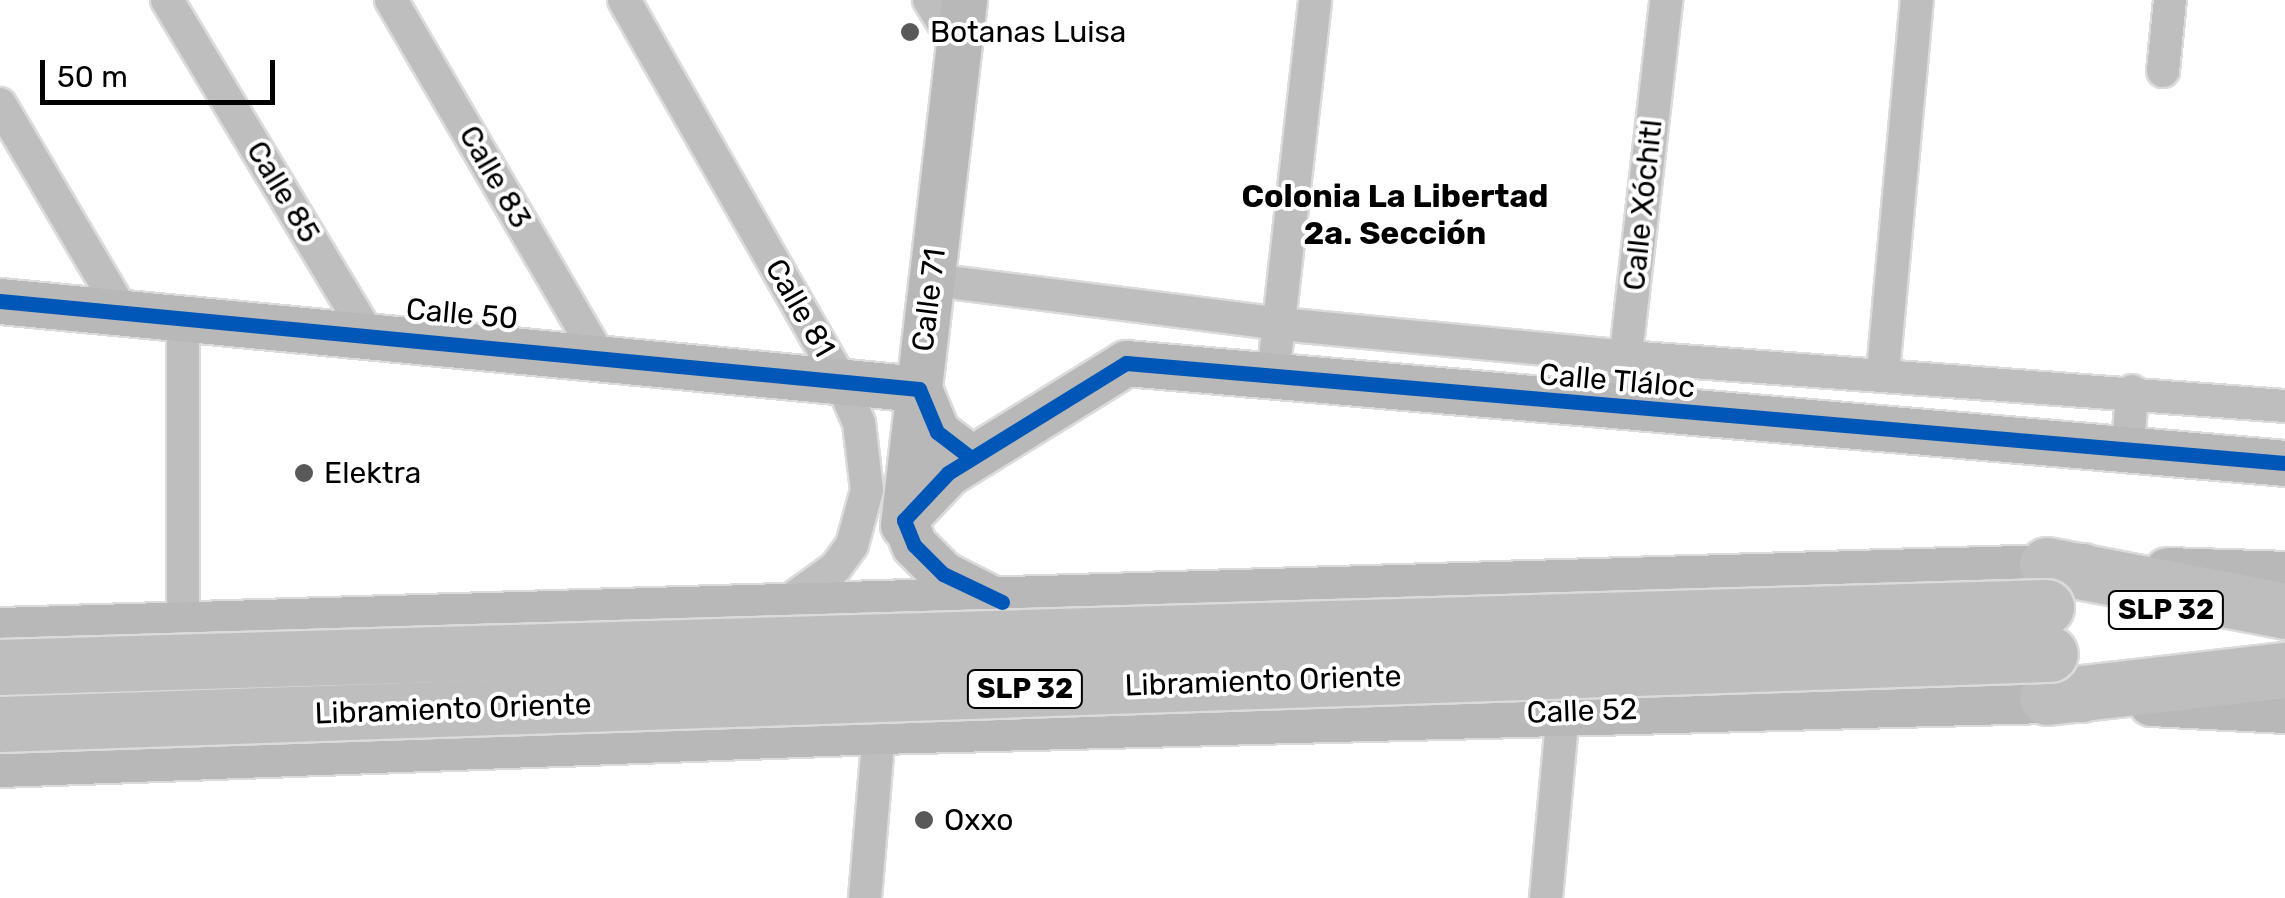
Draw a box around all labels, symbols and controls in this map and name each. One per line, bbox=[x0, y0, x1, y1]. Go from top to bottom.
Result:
place label: Botanas Luisa bbox=[930, 14, 1126, 50]
marker: Botanas Luisa bbox=[899, 21, 921, 43]
scale bar bbox=[45, 40, 280, 102]
text: 50 m bbox=[57, 59, 128, 95]
street label: Calle Xóchitl bbox=[1616, 118, 1670, 292]
street label: Calle 83 bbox=[451, 119, 539, 235]
street label: Calle 85 bbox=[239, 135, 327, 249]
district label: Colonia La Libertad 2a. Sección bbox=[1242, 178, 1548, 253]
street label: Calle 71 bbox=[905, 246, 953, 354]
street label: Calle 81 bbox=[758, 253, 842, 363]
street label: Calle 50 bbox=[405, 291, 519, 337]
street label: Calle Tláloc bbox=[1537, 356, 1697, 406]
place label: Elektra bbox=[324, 455, 421, 491]
marker: Elektra bbox=[293, 462, 315, 484]
road number: SLP 32 bbox=[2106, 587, 2226, 633]
street label: Libramiento Oriente bbox=[1124, 658, 1402, 704]
road number: SLP 32 bbox=[965, 666, 1085, 712]
street label: Libramiento Oriente bbox=[314, 686, 592, 732]
street label: Calle 52 bbox=[1526, 691, 1638, 731]
place label: Oxxo bbox=[944, 802, 1013, 838]
marker: Oxxo bbox=[913, 809, 935, 831]

